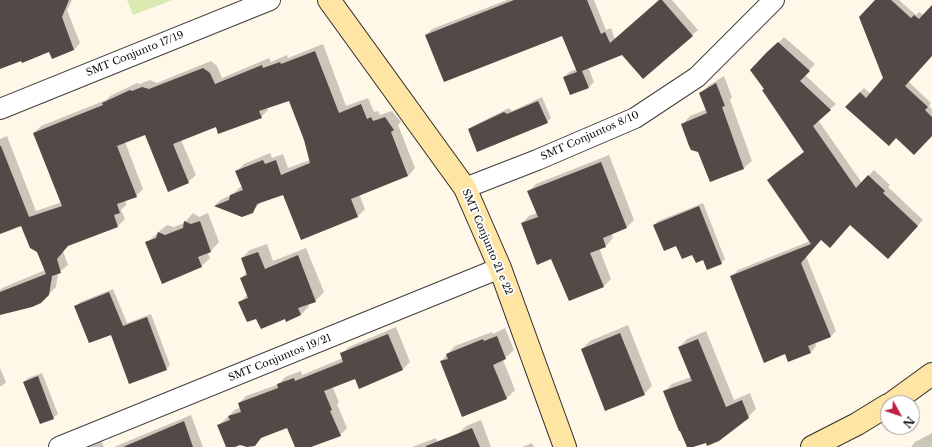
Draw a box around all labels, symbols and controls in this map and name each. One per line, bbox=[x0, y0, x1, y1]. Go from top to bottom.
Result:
street label: SMT Conjunto 17/19 bbox=[84, 29, 186, 79]
street label: SMT Conjuntos 8/10 bbox=[539, 109, 641, 163]
street label: SMT Conjunto 21 e 22 bbox=[459, 187, 515, 297]
street label: SMT Conjuntos 19/21 bbox=[227, 332, 333, 384]
north arrow bbox=[880, 395, 920, 435]
text: N bbox=[900, 414, 917, 431]

